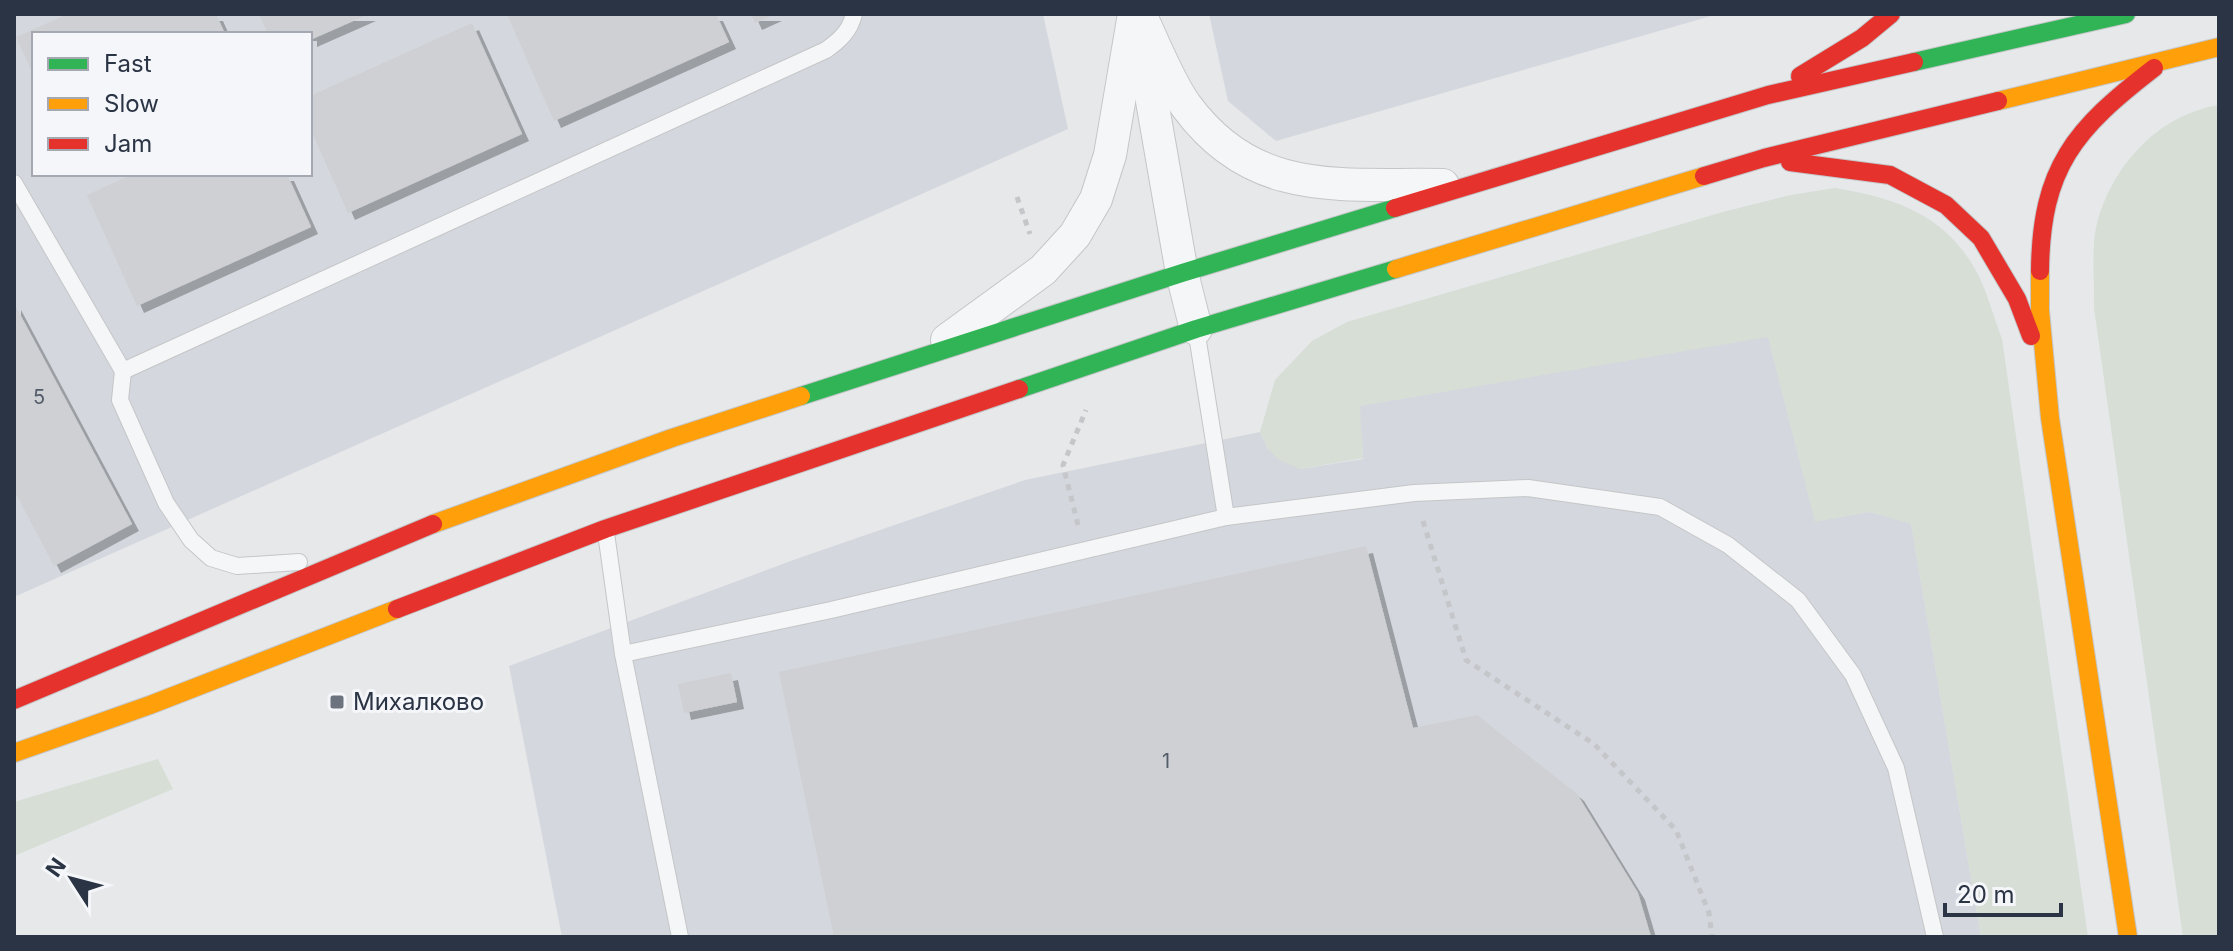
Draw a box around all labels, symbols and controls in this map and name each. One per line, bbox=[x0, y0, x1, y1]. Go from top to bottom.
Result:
legend bbox=[32, 32, 312, 176]
text: Fast bbox=[104, 49, 152, 78]
text: Slow bbox=[104, 89, 159, 118]
text: Jam bbox=[104, 129, 152, 158]
house number: 5 bbox=[33, 385, 45, 409]
place label: Михалково bbox=[353, 687, 484, 716]
marker: Михалково bbox=[328, 693, 346, 711]
house number: 1 bbox=[1162, 749, 1170, 773]
north arrow bbox=[32, 839, 112, 919]
text: N bbox=[40, 853, 71, 882]
scale bar bbox=[1945, 867, 2061, 917]
text: 20 m bbox=[1957, 880, 2015, 909]

